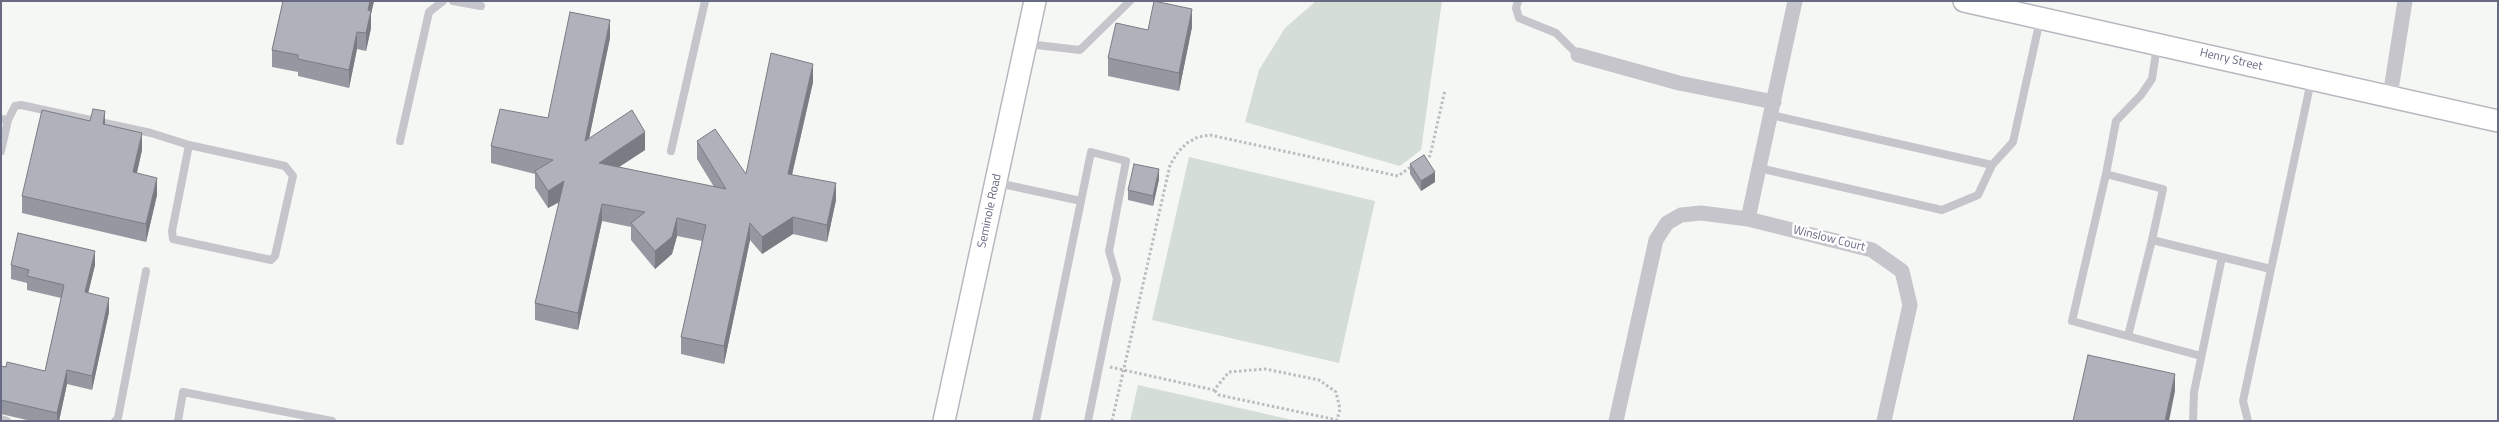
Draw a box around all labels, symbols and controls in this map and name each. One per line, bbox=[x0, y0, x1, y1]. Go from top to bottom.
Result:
street label: Henry Street bbox=[2198, 46, 2264, 74]
street label: Seminole Road bbox=[975, 173, 1005, 249]
street label: Winslow Court bbox=[1792, 223, 1866, 255]

